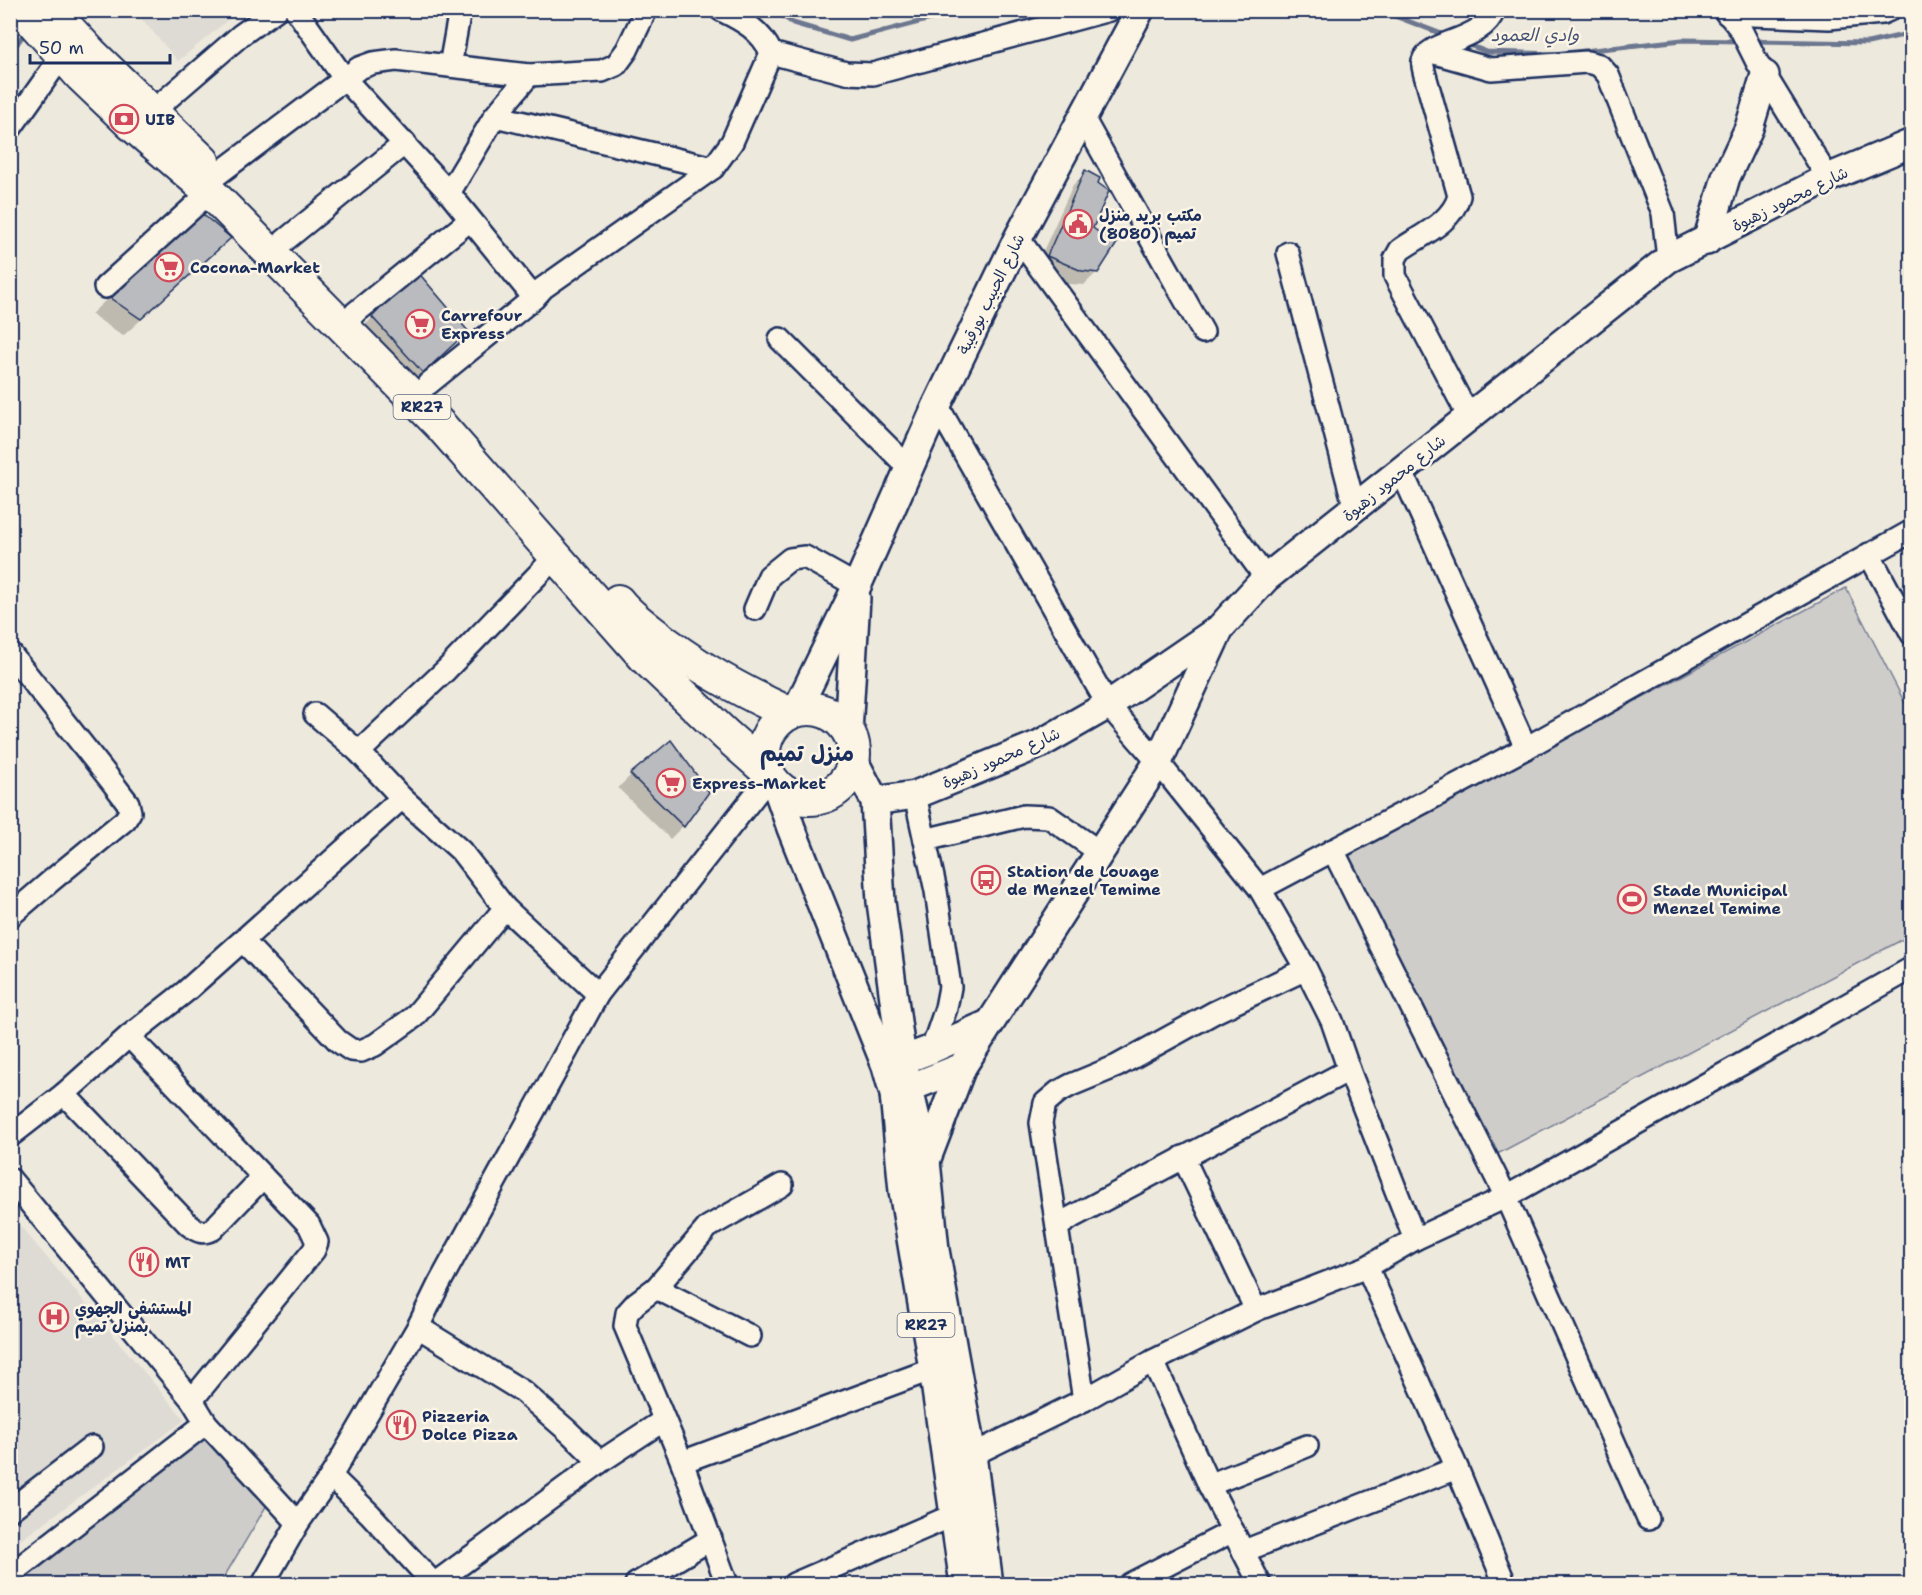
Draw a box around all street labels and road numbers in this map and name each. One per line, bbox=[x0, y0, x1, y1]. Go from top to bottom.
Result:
street label: شارع محمود زهيوة bbox=[1728, 162, 1852, 237]
street label: شارع الحبيب بورقيبة bbox=[953, 230, 1030, 358]
road number: RR27 bbox=[394, 395, 450, 419]
street label: شارع محمود زهيوة bbox=[1338, 430, 1451, 527]
street label: شارع محمود زهيوة bbox=[939, 723, 1064, 794]
road number: RR27 bbox=[898, 1313, 954, 1337]

